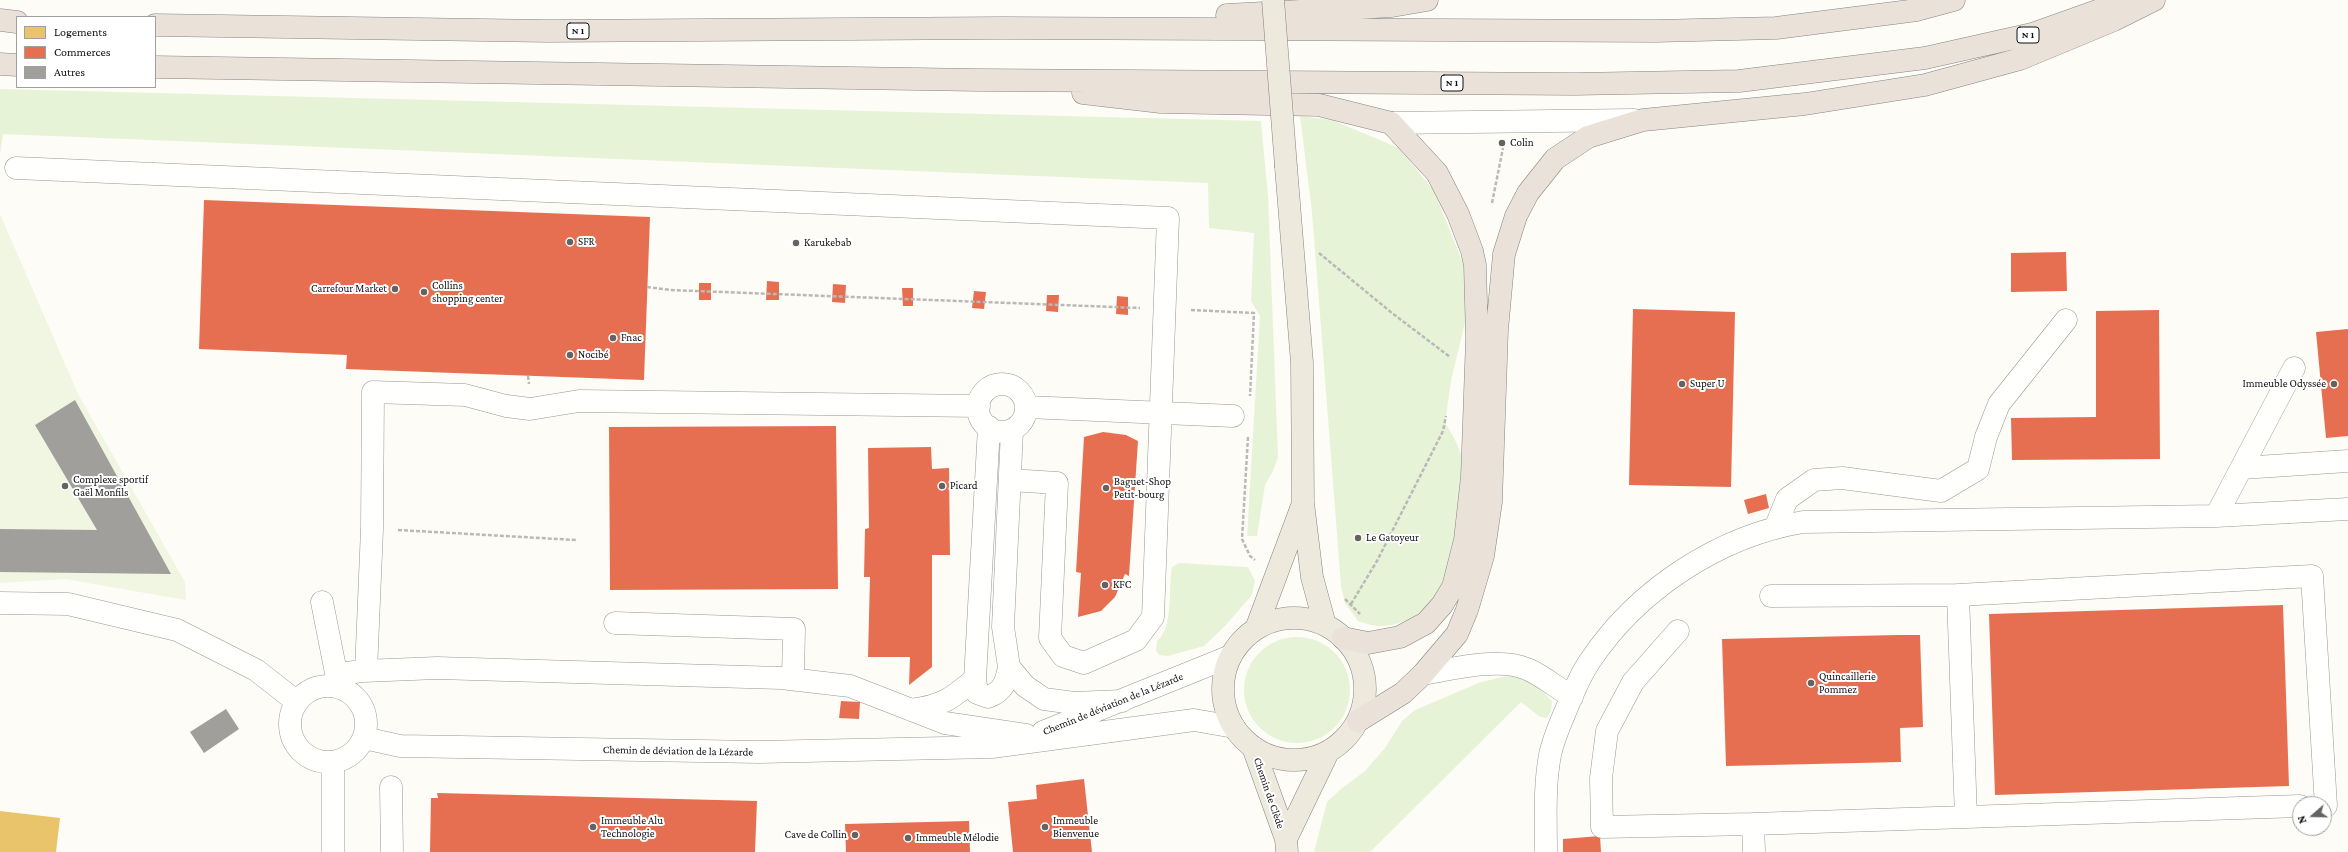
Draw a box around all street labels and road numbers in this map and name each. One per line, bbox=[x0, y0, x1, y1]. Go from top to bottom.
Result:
road number: N 1 bbox=[567, 23, 589, 39]
road number: N 1 bbox=[2017, 27, 2039, 43]
road number: N 1 bbox=[1441, 75, 1463, 91]
street label: Chemin de déviation de la Lézarde bbox=[1041, 670, 1185, 738]
street label: Chemin de déviation de la Lézarde bbox=[603, 743, 753, 759]
street label: Chemin de Clède bbox=[1251, 756, 1287, 830]

